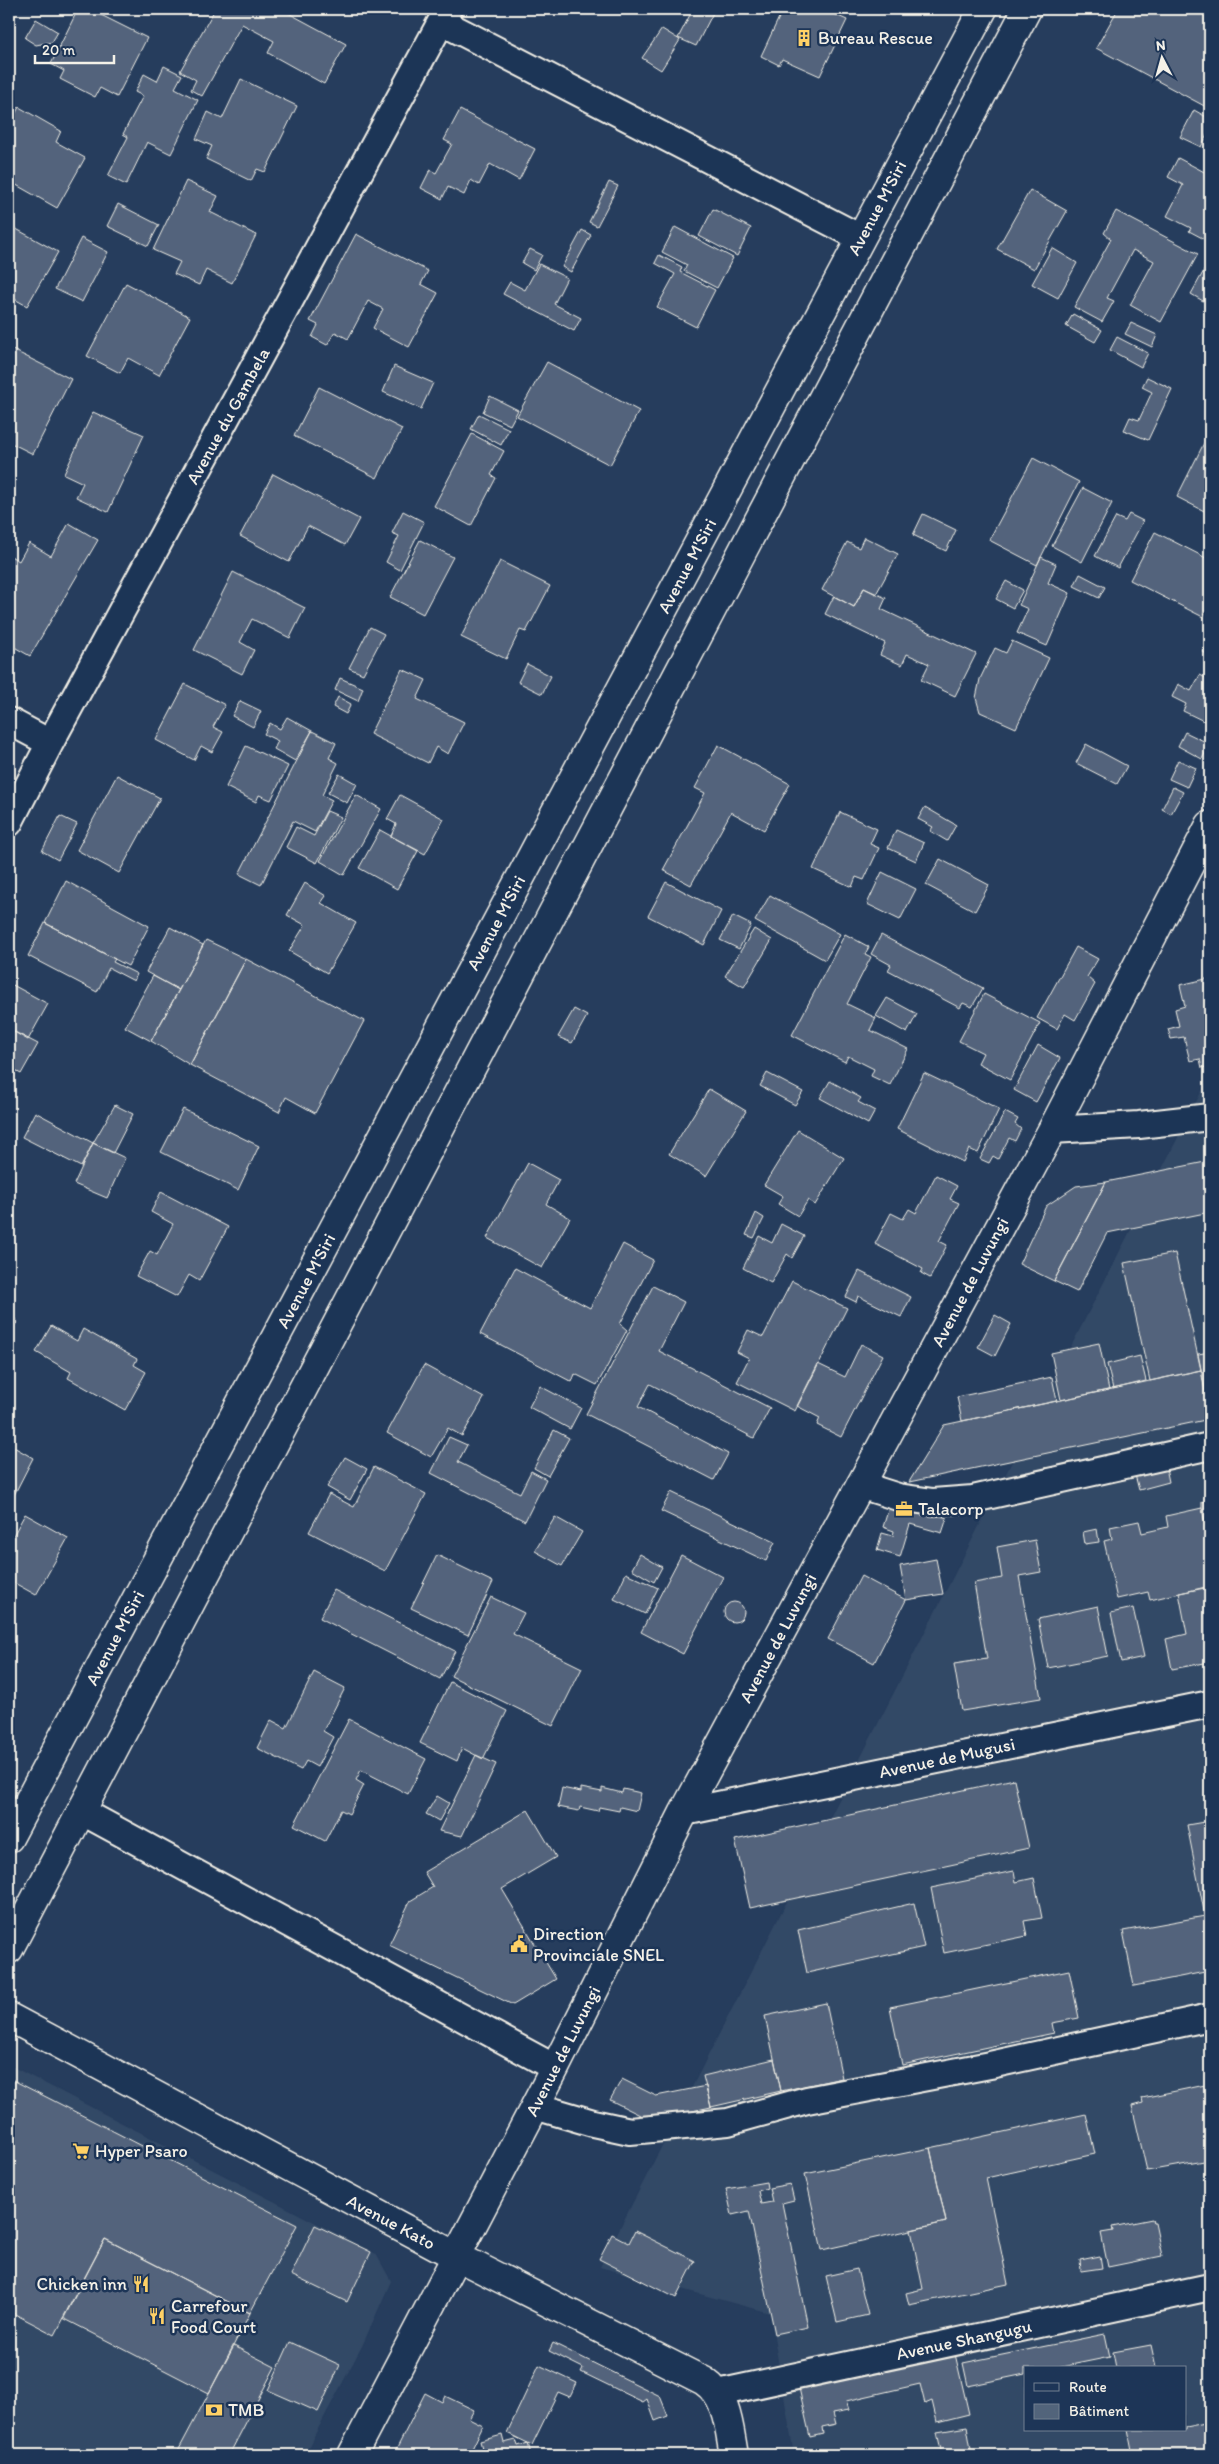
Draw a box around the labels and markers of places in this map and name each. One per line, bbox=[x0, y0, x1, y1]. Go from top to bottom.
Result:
place label: Bureau Rescue bbox=[818, 27, 933, 49]
building icon: Bureau Rescue bbox=[794, 28, 814, 48]
place label: Talacorp bbox=[918, 1498, 984, 1520]
office icon: Talacorp bbox=[894, 1499, 914, 1519]
place label: Direction Provinciale SNEL bbox=[533, 1923, 664, 1966]
public building icon: Direction Provinciale SNEL bbox=[509, 1934, 529, 1954]
place label: Hyper Psaro bbox=[95, 2140, 188, 2162]
supermarket icon: Hyper Psaro bbox=[71, 2141, 91, 2161]
place label: Chicken inn bbox=[36, 2273, 127, 2295]
restaurant icon: Chicken inn bbox=[131, 2274, 151, 2294]
place label: Carrefour Food Court bbox=[171, 2295, 256, 2338]
restaurant icon: Carrefour Food Court bbox=[147, 2306, 167, 2326]
place label: TMB bbox=[228, 2399, 265, 2421]
bank icon: TMB bbox=[204, 2400, 224, 2420]

